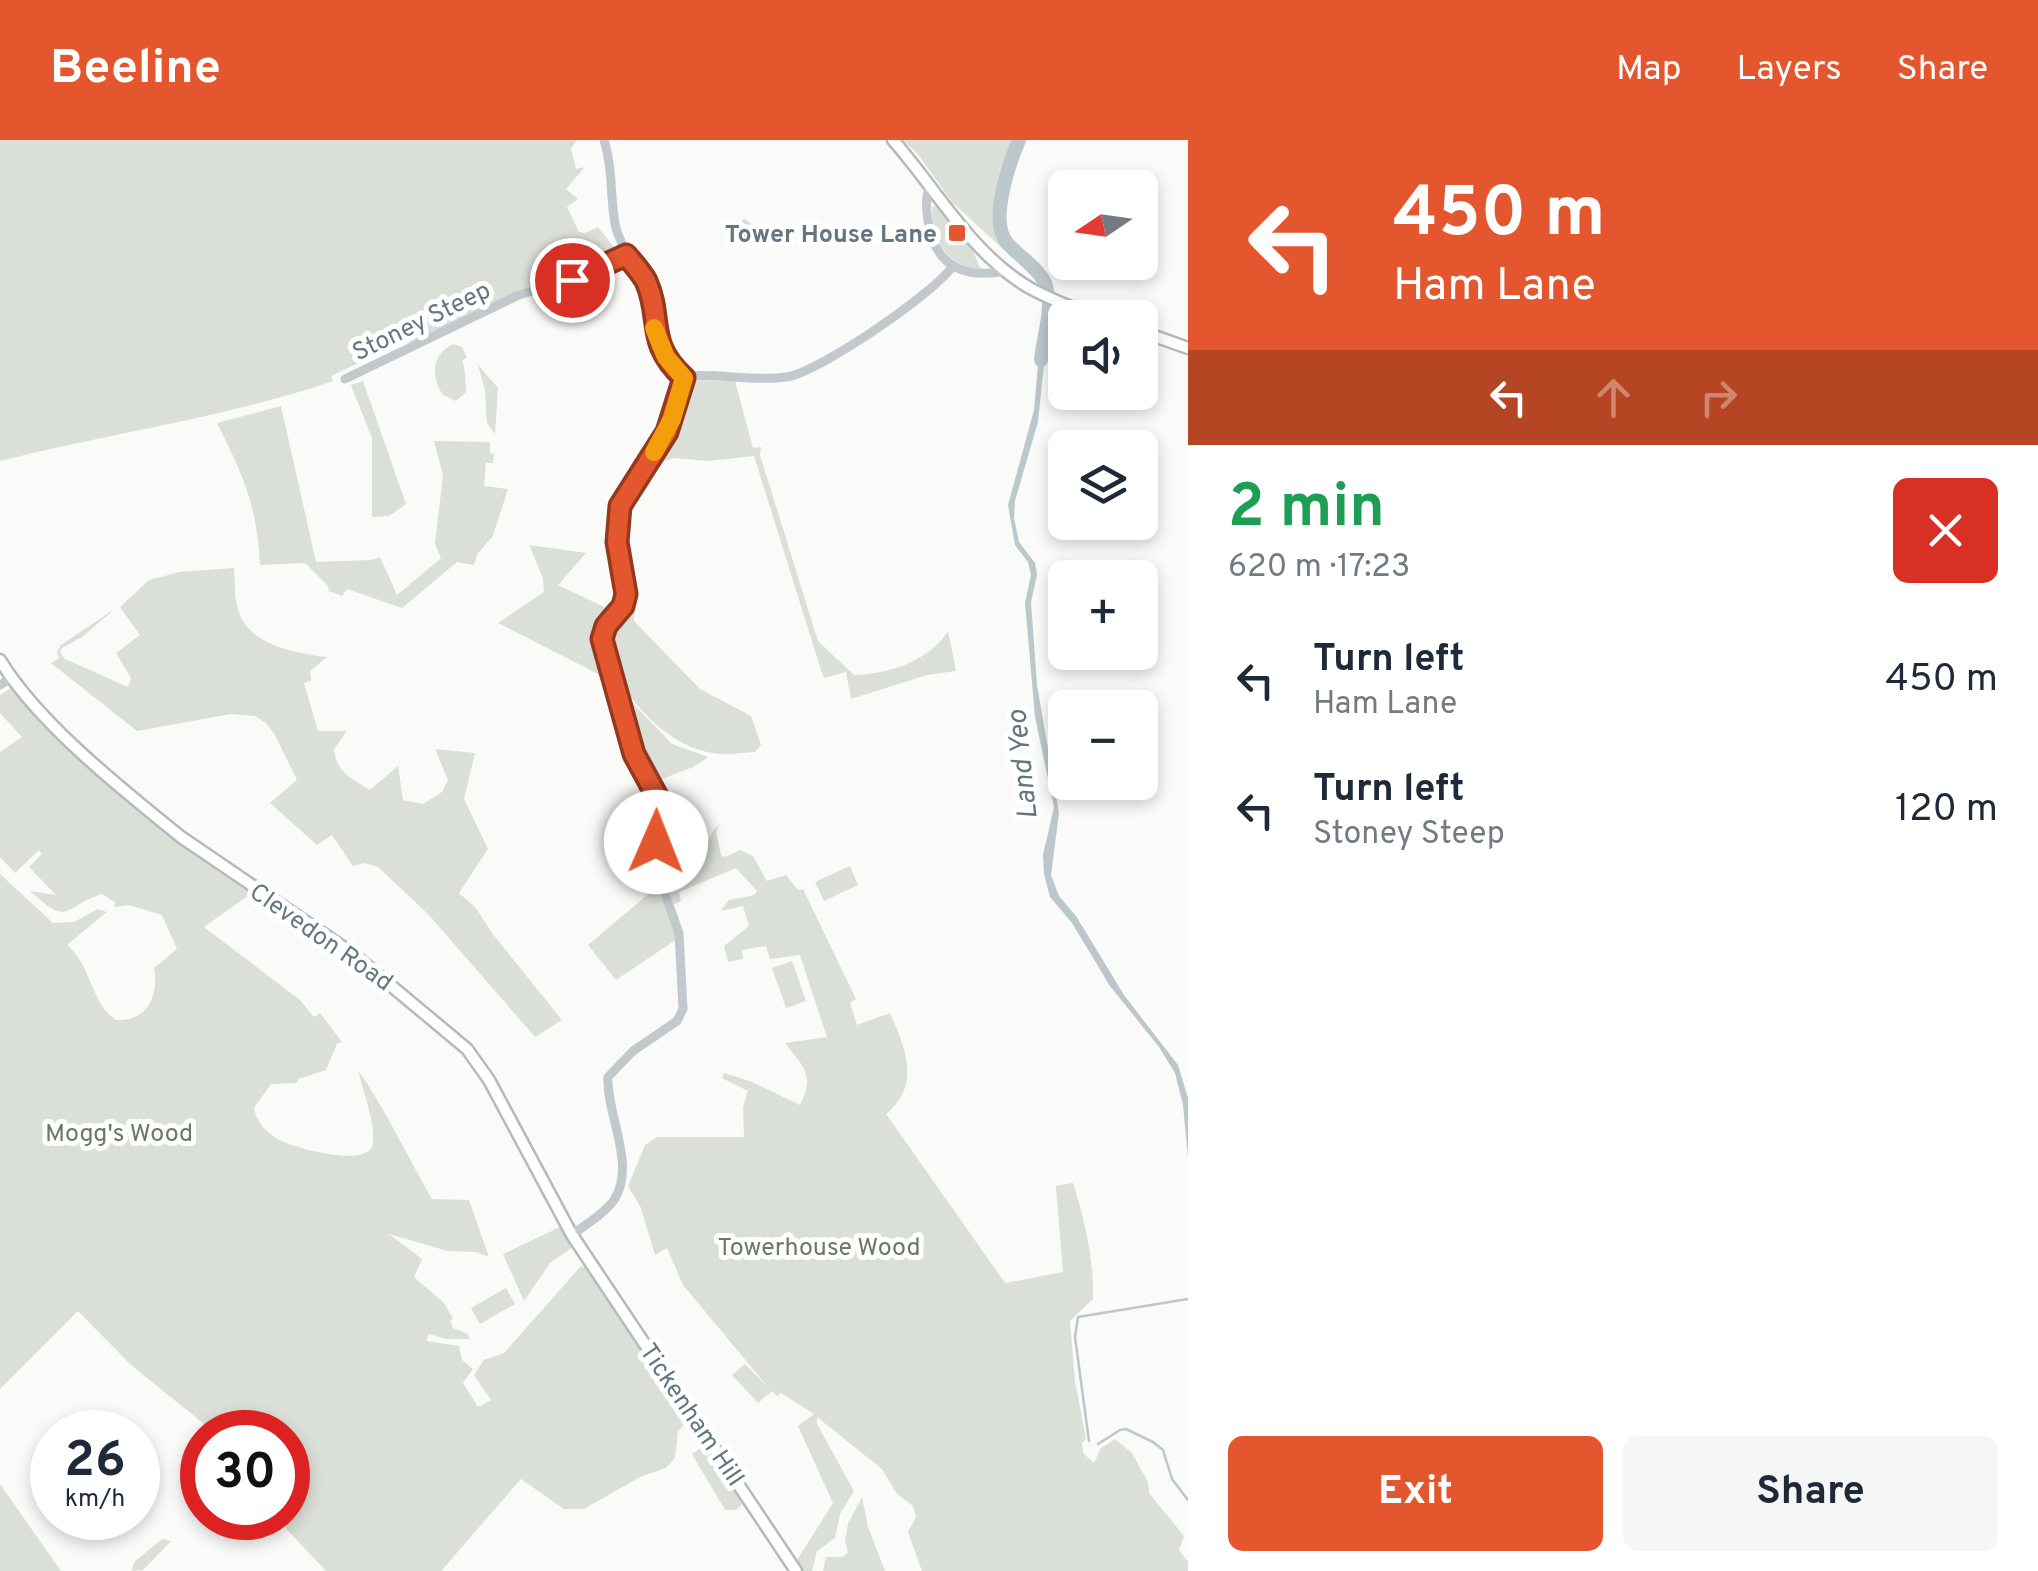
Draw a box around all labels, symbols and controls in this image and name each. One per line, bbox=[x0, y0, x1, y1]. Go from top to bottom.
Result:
text: Beeline bbox=[50, 40, 221, 100]
text: Map bbox=[1616, 48, 1682, 92]
text: Layers bbox=[1737, 48, 1842, 92]
text: Share bbox=[1897, 48, 1988, 92]
north arrow bbox=[1048, 170, 1158, 280]
map controls bbox=[1048, 170, 1158, 800]
text: 450 m bbox=[1393, 172, 1605, 261]
icon: left bbox=[1228, 180, 1358, 310]
place label: Tower House Lane bbox=[725, 220, 937, 252]
marker: Tower House Lane bbox=[946, 222, 968, 244]
pin bbox=[530, 238, 615, 323]
icon: arrive bbox=[545, 253, 600, 308]
text: Ham Lane bbox=[1393, 259, 1596, 316]
street label: Stoney Steep bbox=[348, 275, 497, 370]
button: sound bbox=[1048, 300, 1158, 410]
icon: left bbox=[1481, 370, 1536, 425]
icon: ahead bbox=[1586, 370, 1641, 425]
icon: right bbox=[1691, 370, 1746, 425]
button: layers bbox=[1048, 430, 1158, 540]
text: 2 min bbox=[1228, 472, 1385, 548]
button: close bbox=[1893, 478, 1998, 583]
text: 620 m · 17:23 bbox=[1228, 548, 1410, 588]
button: + bbox=[1048, 560, 1158, 670]
text: Turn left bbox=[1313, 636, 1465, 685]
icon: left bbox=[1228, 653, 1283, 708]
text: 450 m bbox=[1885, 656, 1998, 705]
text: Ham Lane bbox=[1313, 685, 1457, 725]
button: − bbox=[1048, 690, 1158, 800]
water label: Land Yeo bbox=[1000, 708, 1048, 821]
text: Turn left bbox=[1313, 766, 1465, 815]
icon: left bbox=[1228, 783, 1283, 838]
text: 120 m bbox=[1895, 786, 1998, 835]
position arrow bbox=[604, 790, 708, 894]
text: Stoney Steep bbox=[1313, 815, 1505, 855]
street label: Clevedon Road bbox=[242, 877, 398, 1000]
park label: Mogg's Wood bbox=[45, 1119, 193, 1151]
park label: Towerhouse Wood bbox=[718, 1233, 920, 1265]
street label: Tickenham Hill bbox=[631, 1338, 750, 1493]
speed limit sign: 30 bbox=[180, 1410, 310, 1540]
text: 26 bbox=[64, 1431, 126, 1494]
button: Exit bbox=[1228, 1436, 1603, 1551]
button: Share bbox=[1623, 1436, 1998, 1551]
text: km/h bbox=[65, 1484, 125, 1516]

